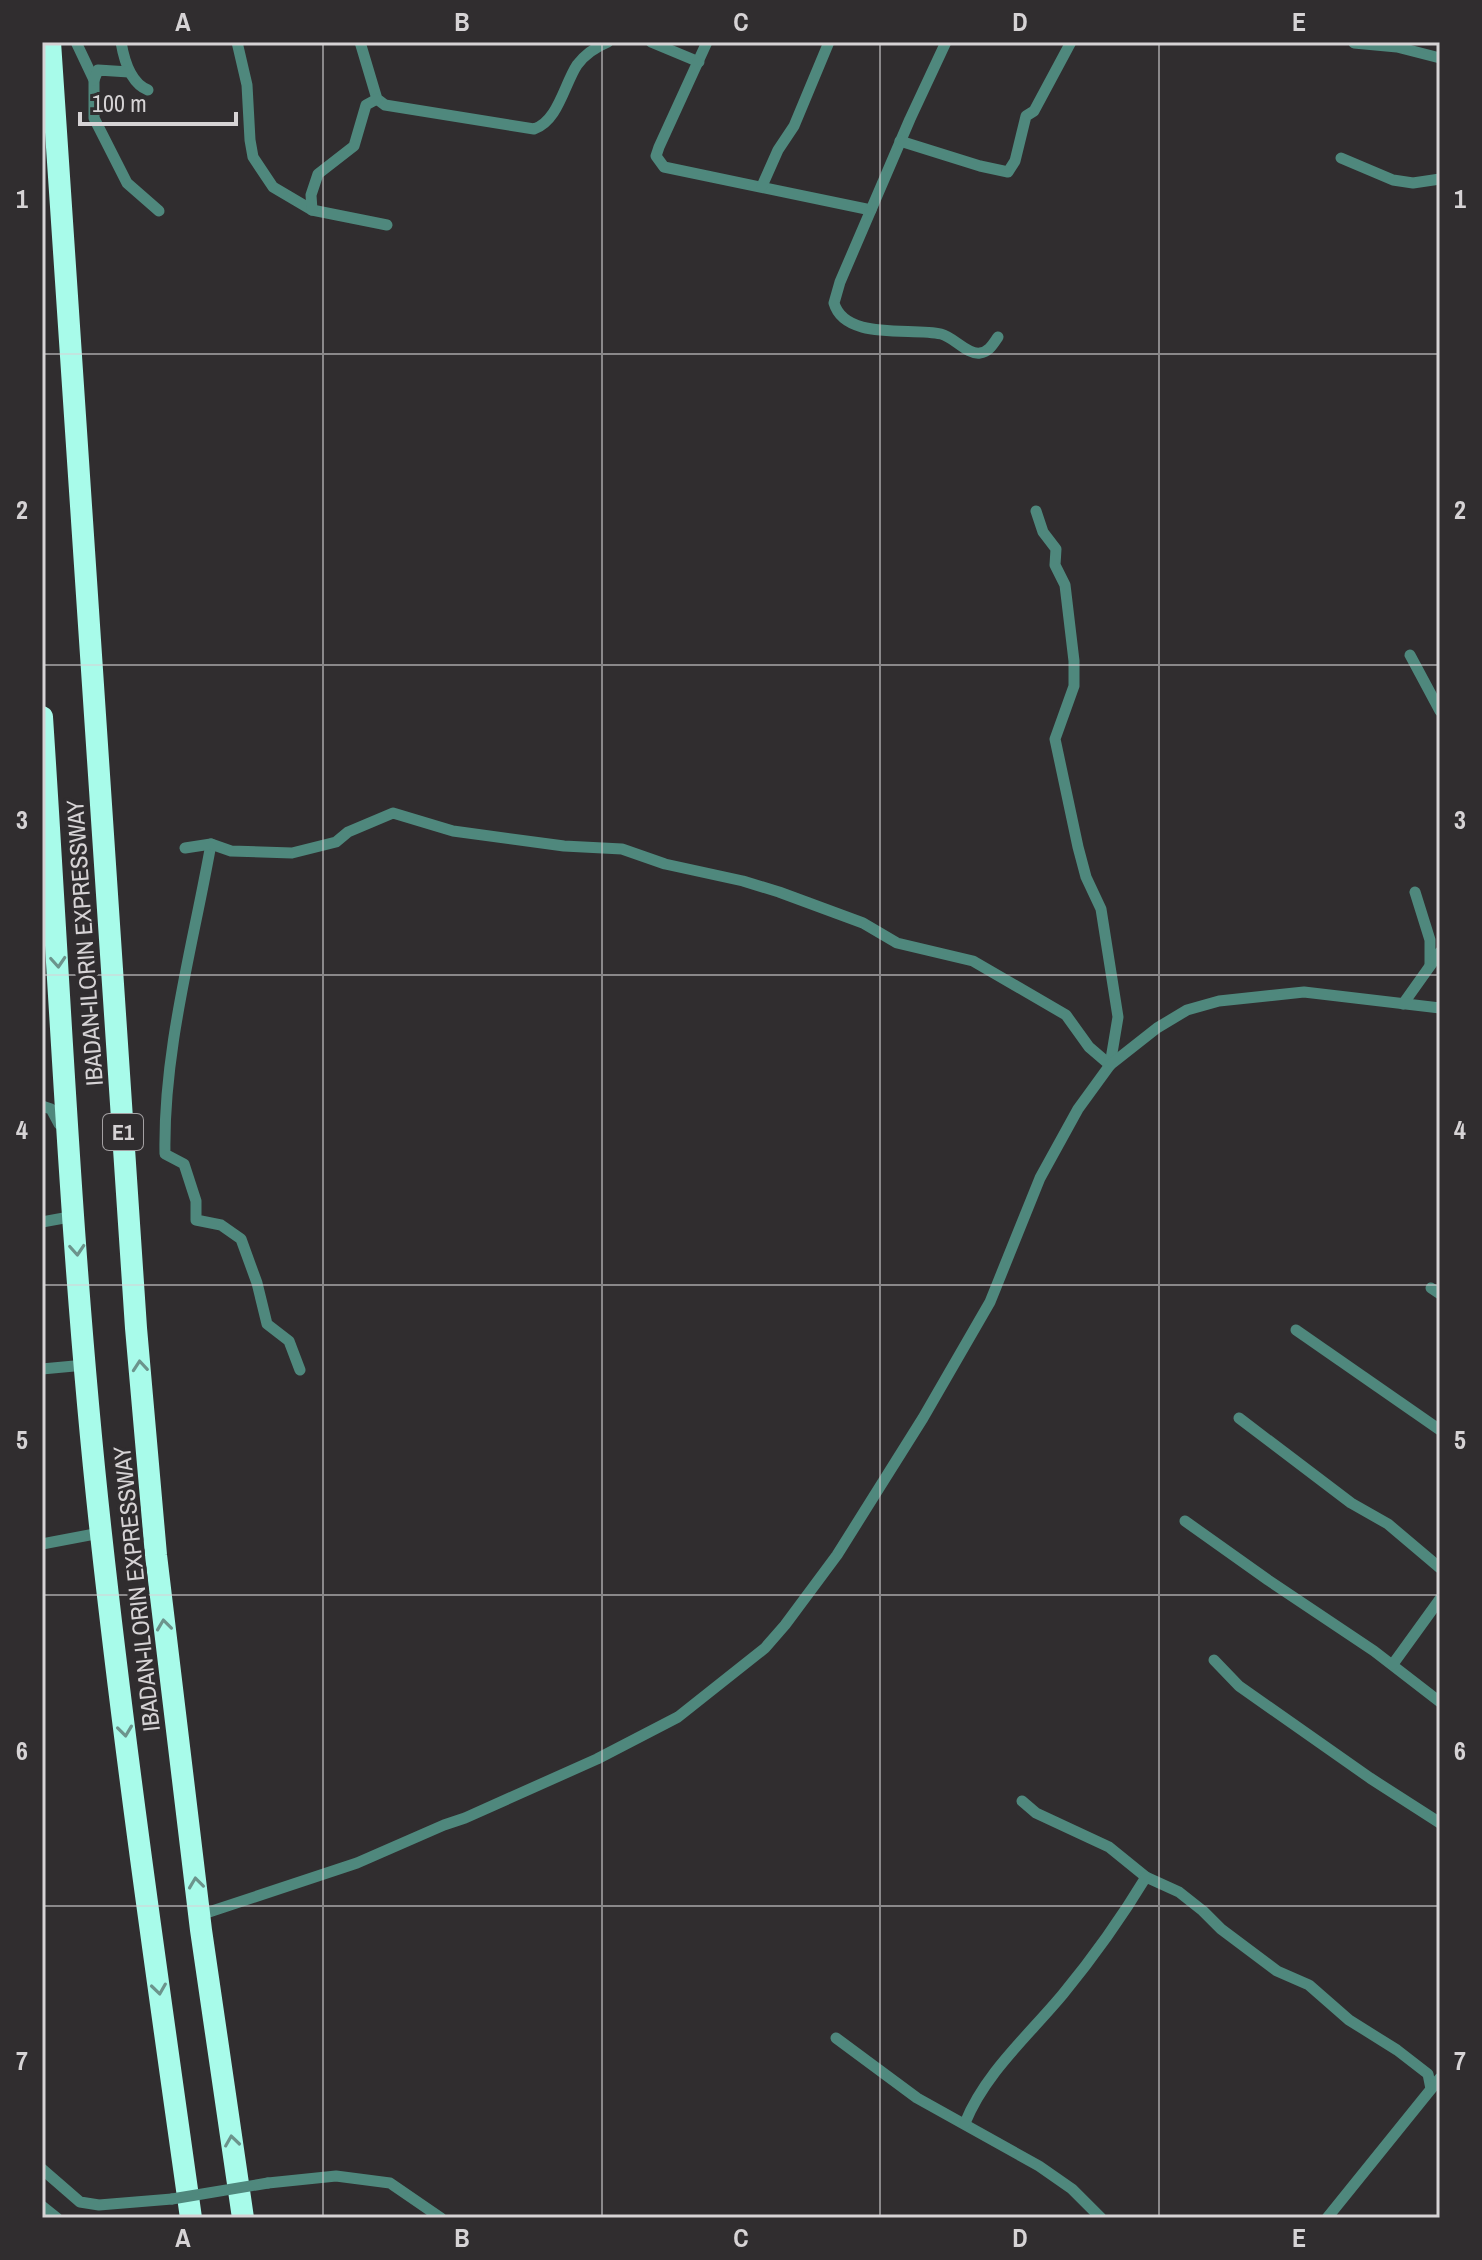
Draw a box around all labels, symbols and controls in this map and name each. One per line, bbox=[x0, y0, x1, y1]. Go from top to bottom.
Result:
text: A bbox=[175, 4, 191, 39]
text: B bbox=[454, 4, 470, 39]
text: C bbox=[733, 4, 749, 39]
text: D bbox=[1012, 4, 1028, 39]
text: E bbox=[1292, 4, 1306, 39]
scale bar bbox=[80, 76, 236, 126]
text: 100 m bbox=[92, 87, 147, 119]
text: 1 bbox=[16, 181, 28, 216]
text: 1 bbox=[1454, 181, 1466, 216]
text: 2 bbox=[16, 492, 28, 527]
text: 2 bbox=[1454, 492, 1466, 527]
street label: IBADAN-ILORIN EXPRESSWAY bbox=[58, 799, 110, 1087]
text: 3 bbox=[16, 802, 28, 837]
text: 3 bbox=[1454, 802, 1466, 837]
one-way arrow bbox=[49, 956, 66, 969]
text: 4 bbox=[16, 1112, 28, 1147]
text: 4 bbox=[1454, 1112, 1466, 1147]
road number: E1 bbox=[103, 1114, 143, 1150]
one-way arrow bbox=[68, 1244, 85, 1257]
one-way arrow bbox=[131, 1359, 148, 1372]
text: 5 bbox=[16, 1422, 28, 1457]
text: 5 bbox=[1454, 1422, 1466, 1457]
street label: IBADAN-ILORIN EXPRESSWAY bbox=[105, 1445, 167, 1733]
one-way arrow bbox=[156, 1618, 173, 1631]
one-way arrow bbox=[117, 1725, 134, 1738]
text: 6 bbox=[16, 1733, 28, 1768]
text: 6 bbox=[1454, 1733, 1466, 1768]
one-way arrow bbox=[187, 1876, 204, 1889]
one-way arrow bbox=[150, 1982, 167, 1996]
text: 7 bbox=[16, 2043, 28, 2078]
text: 7 bbox=[1454, 2043, 1466, 2078]
one-way arrow bbox=[224, 2134, 241, 2148]
text: A bbox=[175, 2220, 191, 2255]
text: B bbox=[454, 2220, 470, 2255]
text: C bbox=[733, 2220, 749, 2255]
text: D bbox=[1012, 2220, 1028, 2255]
text: E bbox=[1292, 2220, 1306, 2255]

